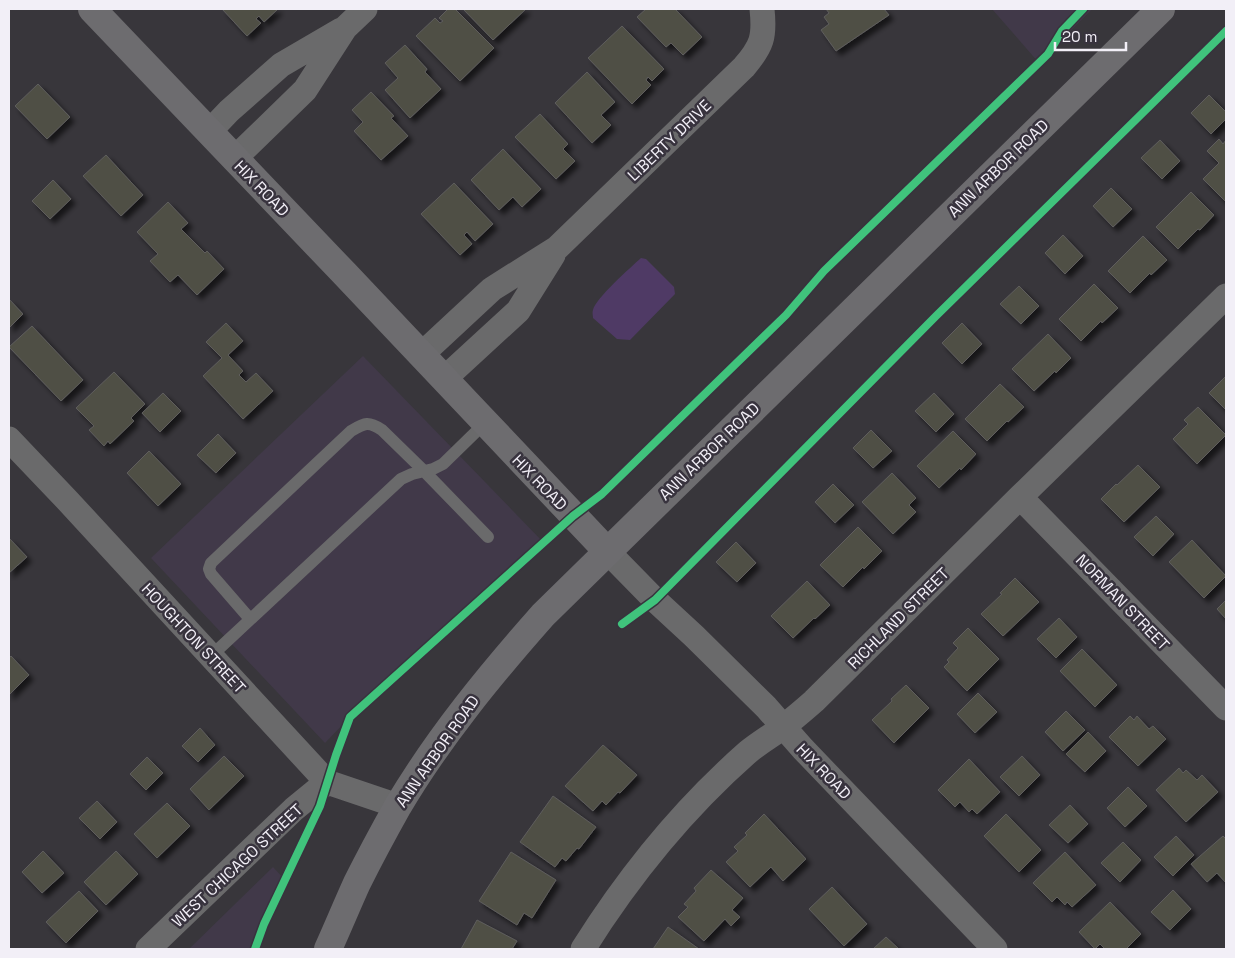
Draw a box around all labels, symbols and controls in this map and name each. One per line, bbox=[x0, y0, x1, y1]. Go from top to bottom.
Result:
scale bar bbox=[1055, 20, 1126, 52]
text: 20 m bbox=[1062, 27, 1097, 46]
street label: LIBERTY DRIVE bbox=[623, 95, 716, 186]
street label: ANN ARBOR ROAD bbox=[943, 115, 1053, 222]
street label: HIX ROAD bbox=[230, 156, 294, 221]
street label: ANN ARBOR ROAD bbox=[654, 398, 764, 505]
street label: HIX ROAD bbox=[508, 450, 572, 515]
street label: NORMAN STREET bbox=[1071, 550, 1174, 655]
street label: RICHLAND STREET bbox=[843, 563, 954, 674]
street label: HOUGHTON STREET bbox=[137, 579, 250, 698]
street label: ANN ARBOR ROAD bbox=[391, 691, 484, 811]
street label: HIX ROAD bbox=[792, 739, 856, 804]
street label: WEST CHICAGO STREET bbox=[167, 799, 307, 932]

